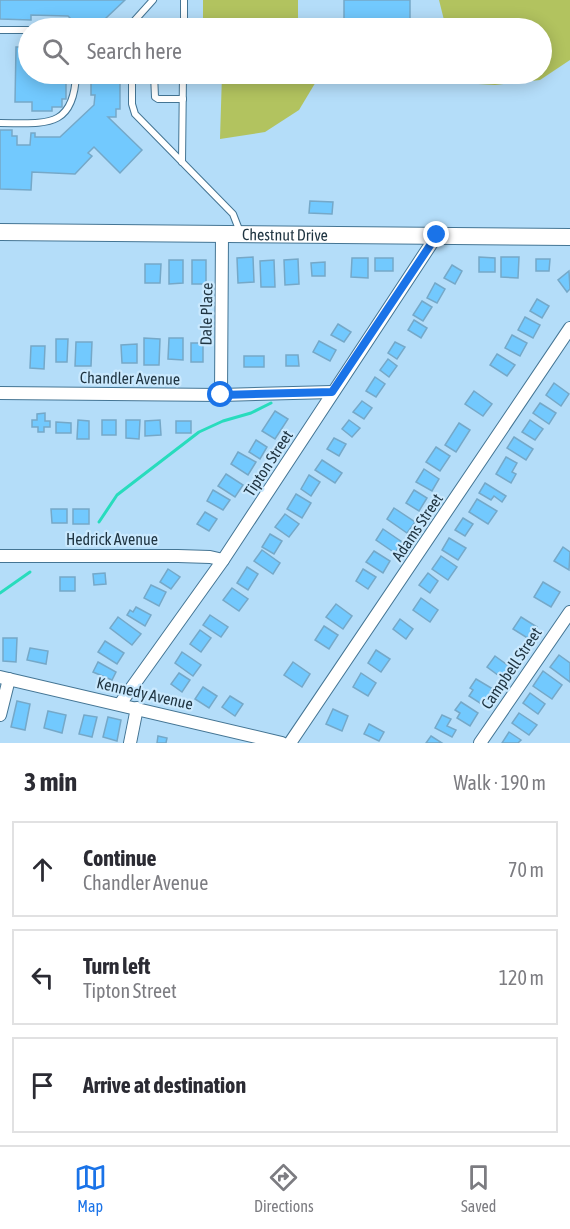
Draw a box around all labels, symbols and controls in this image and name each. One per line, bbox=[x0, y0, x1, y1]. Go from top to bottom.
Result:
search box bbox=[18, 18, 552, 84]
icon: search bbox=[39, 35, 72, 68]
text: Search here bbox=[87, 38, 182, 64]
route end bbox=[423, 221, 449, 247]
street label: Chestnut Drive bbox=[242, 225, 328, 244]
street label: Dale Place bbox=[196, 283, 216, 345]
street label: Chandler Avenue bbox=[80, 368, 180, 388]
route start bbox=[207, 381, 233, 407]
street label: Tipton Street bbox=[240, 426, 297, 500]
street label: Adams Street bbox=[388, 490, 446, 564]
street label: Hedrick Avenue bbox=[66, 530, 158, 548]
street label: Campbell Street bbox=[477, 624, 546, 713]
street label: Kennedy Avenue bbox=[95, 673, 195, 714]
text: 3 min bbox=[24, 767, 77, 797]
text: Walk · 190 m bbox=[454, 771, 546, 794]
text: Continue bbox=[83, 845, 157, 871]
icon: ahead bbox=[26, 853, 59, 886]
text: 70 m bbox=[508, 858, 544, 881]
text: Chandler Avenue bbox=[83, 871, 208, 894]
text: Turn left bbox=[83, 953, 150, 979]
icon: left bbox=[26, 961, 59, 994]
text: 120 m bbox=[499, 966, 544, 989]
text: Tipton Street bbox=[83, 979, 177, 1002]
icon: arrive bbox=[26, 1069, 59, 1102]
text: Arrive at destination bbox=[83, 1072, 246, 1098]
tab: Map bbox=[74, 1161, 107, 1215]
tab: Directions bbox=[254, 1161, 314, 1215]
tab: Saved bbox=[461, 1161, 496, 1215]

